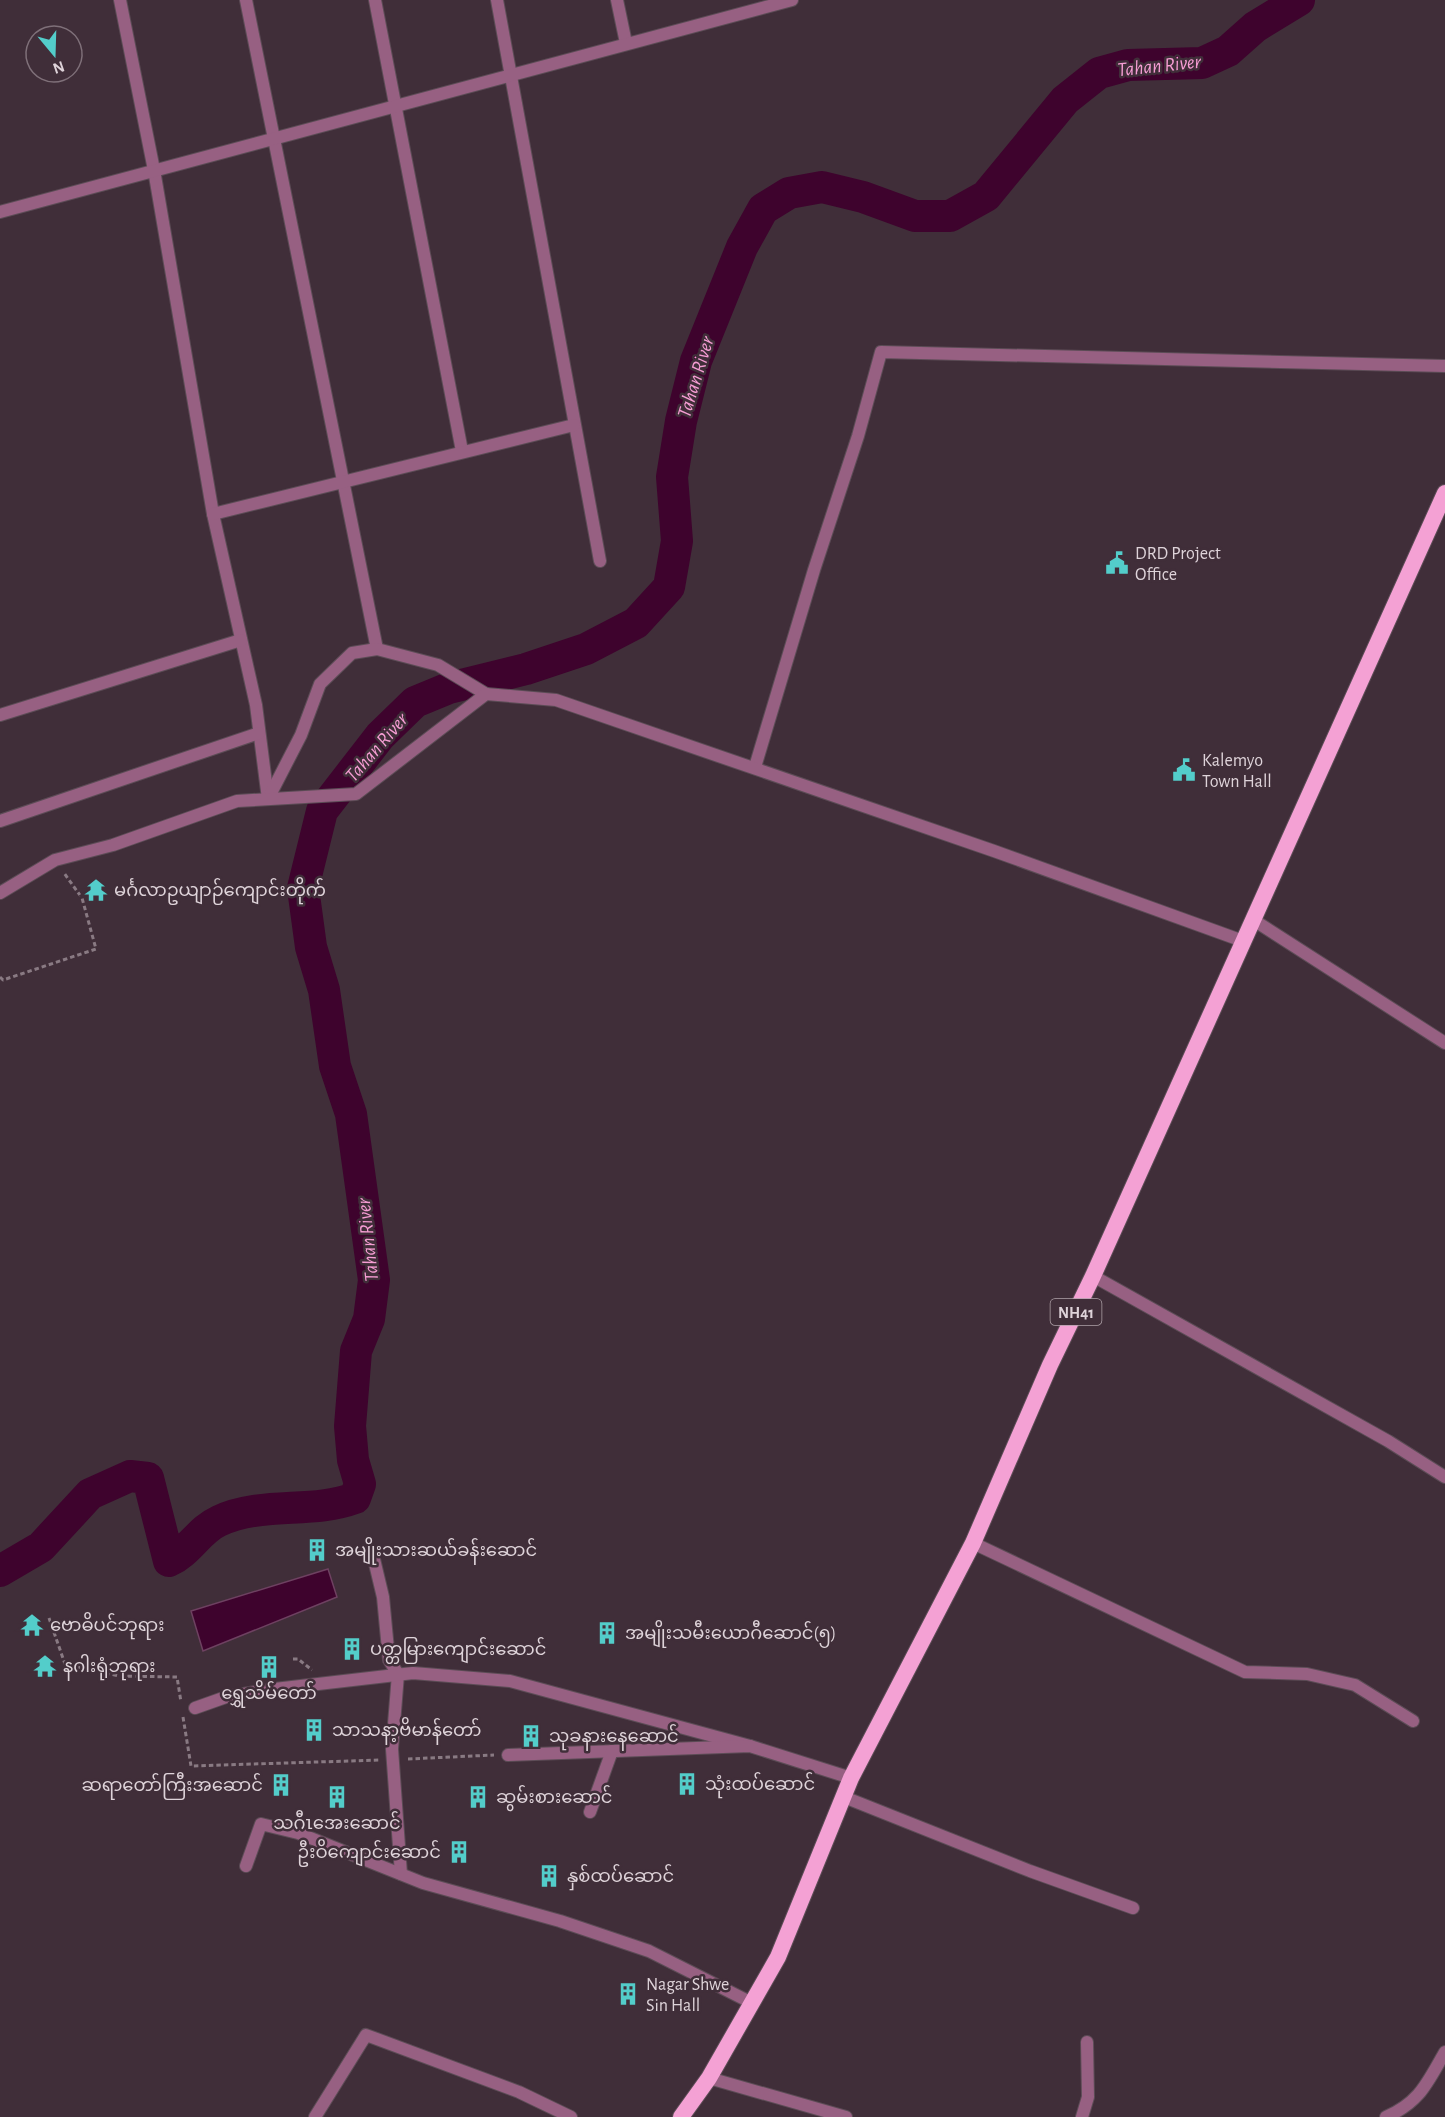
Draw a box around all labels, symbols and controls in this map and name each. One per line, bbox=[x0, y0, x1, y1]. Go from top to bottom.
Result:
north arrow bbox=[24, 24, 84, 84]
water label: Tahan River bbox=[1116, 52, 1202, 80]
text: N bbox=[51, 58, 66, 77]
water label: Tahan River bbox=[674, 334, 718, 420]
place label: DRD Project Office bbox=[1135, 545, 1221, 584]
public building icon: DRD Project Office bbox=[1104, 550, 1130, 576]
water label: Tahan River bbox=[342, 709, 412, 786]
place label: Kalemyo Town Hall bbox=[1202, 752, 1272, 791]
public building icon: Kalemyo Town Hall bbox=[1171, 757, 1197, 783]
place label: မင်္ဂလာဥယျာဉ်ကျောင်းတိုက် bbox=[114, 876, 326, 905]
temple icon: မင်္ဂလာဥယျာဉ်ကျောင်းတိုက် bbox=[83, 877, 109, 903]
water label: Tahan River bbox=[354, 1197, 382, 1283]
road number: NH41 bbox=[1050, 1299, 1102, 1325]
place label: အမျိုးသားဆယ်ခန်းဆောင် bbox=[335, 1536, 537, 1565]
building icon: အမျိုးသားဆယ်ခန်းဆောင် bbox=[304, 1537, 330, 1563]
place label: ဗောဓိပင်ဘုရား bbox=[50, 1611, 165, 1640]
temple icon: ဗောဓိပင်ဘုရား bbox=[19, 1612, 45, 1638]
place label: အမျိုးသမီးယောဂီဆောင်(၅) bbox=[625, 1619, 836, 1648]
building icon: အမျိုးသမီးယောဂီဆောင်(၅) bbox=[594, 1620, 620, 1646]
building icon: ပတ္တမြားကျောင်းဆောင် bbox=[339, 1636, 365, 1662]
place label: ပတ္တမြားကျောင်းဆောင် bbox=[370, 1636, 547, 1664]
temple icon: နဂါးရုံဘုရား bbox=[32, 1653, 58, 1679]
place label: နဂါးရုံဘုရား bbox=[63, 1654, 156, 1681]
building icon: ရွှေသိမ်တော် bbox=[256, 1654, 282, 1680]
place label: ရွှေသိမ်တော် bbox=[221, 1679, 317, 1708]
place label: သာသနာ့ဗိမာန်တော် bbox=[332, 1716, 482, 1745]
building icon: သာသနာ့ဗိမာန်တော် bbox=[301, 1717, 327, 1743]
building icon: သုခနားနေဆောင် bbox=[518, 1723, 544, 1749]
place label: သုခနားနေဆောင် bbox=[549, 1723, 679, 1751]
place label: ဆရာတော်ကြီးအဆောင် bbox=[81, 1771, 263, 1800]
building icon: သုံးထပ်ဆောင် bbox=[674, 1771, 700, 1797]
place label: သုံးထပ်ဆောင် bbox=[705, 1771, 815, 1799]
building icon: ဆရာတော်ကြီးအဆောင် bbox=[268, 1772, 294, 1798]
building icon: သဂီၤအေးဆောင် bbox=[324, 1784, 350, 1810]
building icon: ဆွမ်းစားဆောင် bbox=[465, 1784, 491, 1810]
place label: ဆွမ်းစားဆောင် bbox=[496, 1784, 613, 1812]
place label: သဂီၤအေးဆောင် bbox=[273, 1809, 401, 1833]
place label: ဦးဝိကျောင်းဆောင် bbox=[297, 1838, 441, 1867]
building icon: ဦးဝိကျောင်းဆောင် bbox=[446, 1839, 472, 1865]
building icon: နှစ်ထပ်ဆောင် bbox=[536, 1863, 562, 1889]
place label: နှစ်ထပ်ဆောင် bbox=[567, 1863, 674, 1891]
place label: Nagar Shwe Sin Hall bbox=[646, 1976, 729, 2015]
building icon: Nagar Shwe Sin Hall bbox=[615, 1981, 641, 2007]

